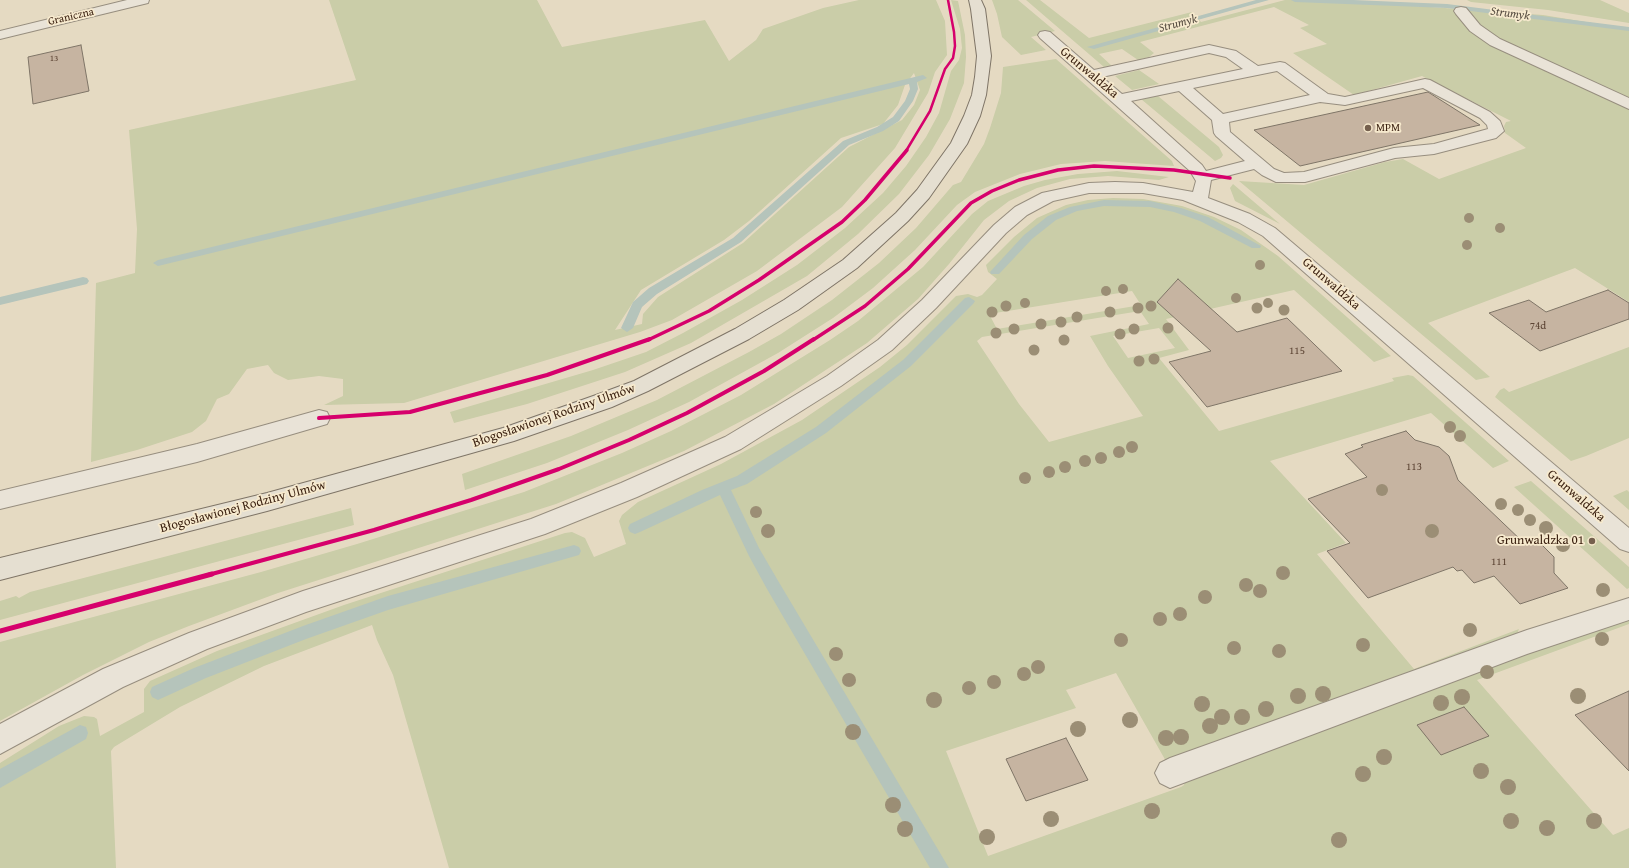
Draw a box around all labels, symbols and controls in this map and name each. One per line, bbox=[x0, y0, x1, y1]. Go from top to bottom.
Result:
water label: Strumyk bbox=[1490, 4, 1530, 24]
street label: Graniczna bbox=[47, 5, 95, 29]
water label: Strumyk bbox=[1157, 12, 1199, 36]
street label: Grunwaldzka bbox=[1057, 44, 1121, 102]
house number: 13 bbox=[50, 54, 58, 64]
place label: MPM bbox=[1376, 121, 1400, 135]
marker: MPM bbox=[1363, 123, 1373, 133]
street label: Grunwaldzka bbox=[1299, 255, 1363, 313]
house number: 74d bbox=[1530, 319, 1546, 333]
house number: 115 bbox=[1289, 344, 1305, 358]
street label: Błogosławionej Rodziny Ulmów bbox=[471, 381, 637, 451]
house number: 113 bbox=[1406, 460, 1422, 474]
street label: Grunwaldzka bbox=[1544, 467, 1608, 525]
street label: Błogosławionej Rodziny Ulmów bbox=[158, 477, 328, 537]
place label: Grunwaldzka 01 bbox=[1497, 533, 1584, 549]
marker: Grunwaldzka 01 bbox=[1587, 536, 1597, 546]
house number: 111 bbox=[1491, 555, 1507, 569]

